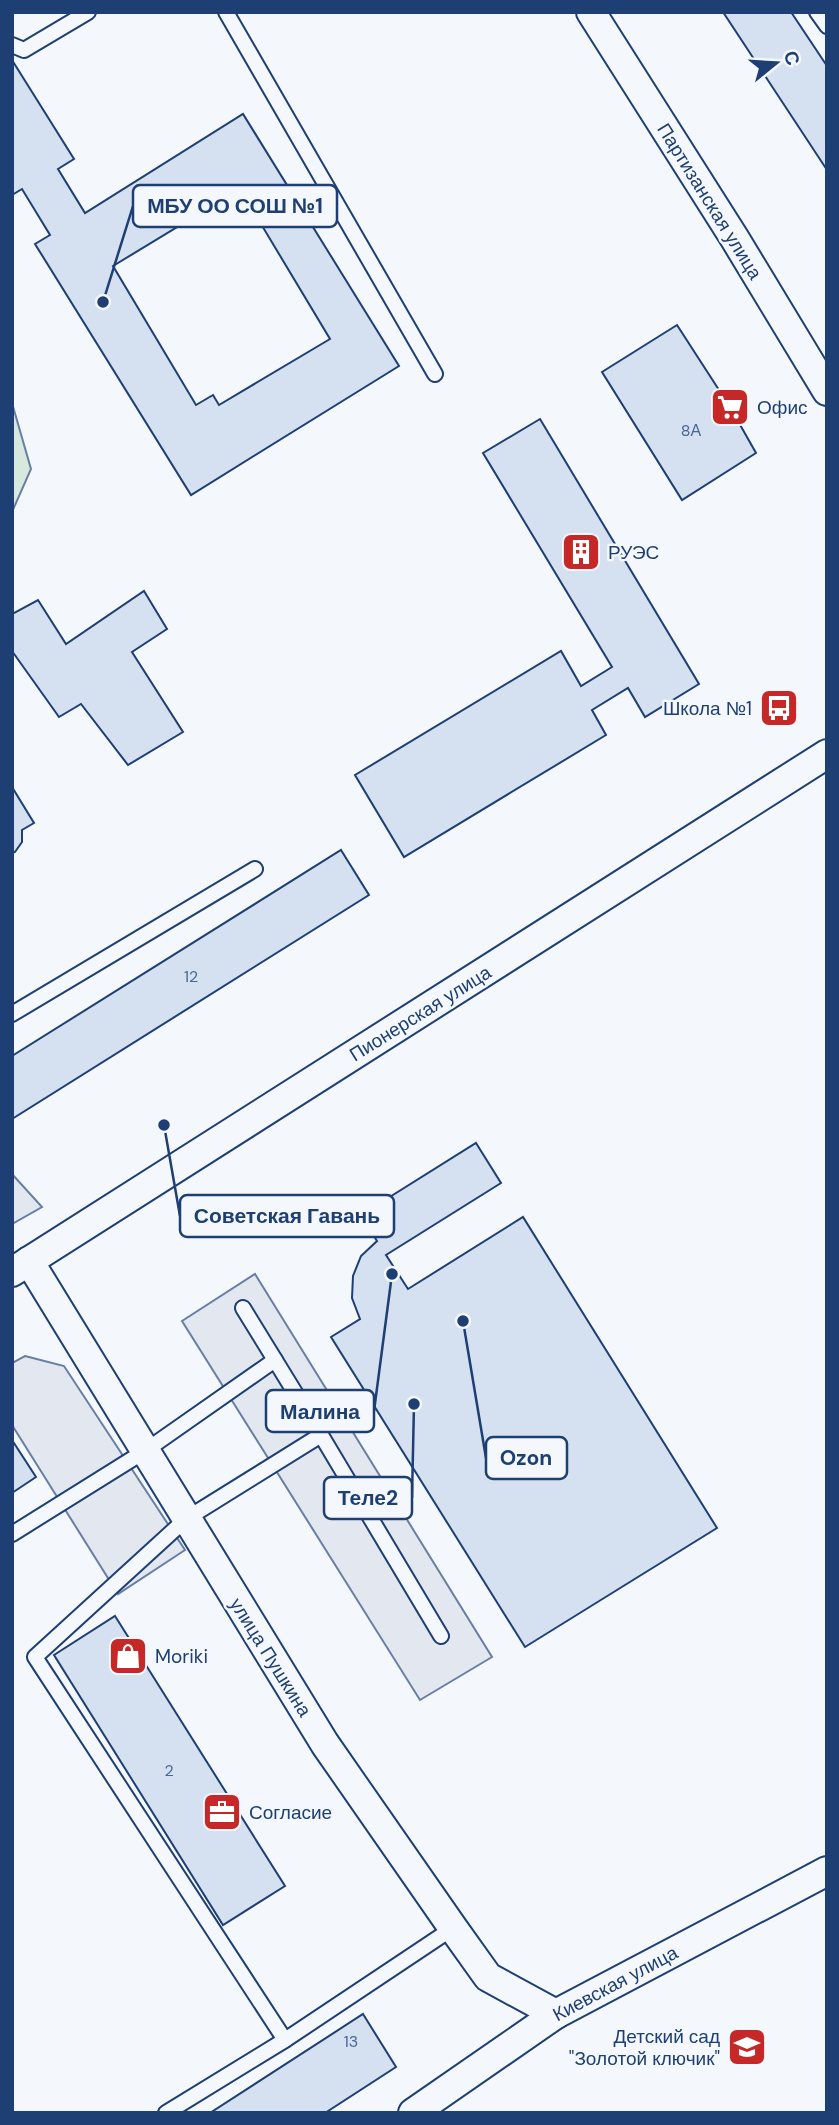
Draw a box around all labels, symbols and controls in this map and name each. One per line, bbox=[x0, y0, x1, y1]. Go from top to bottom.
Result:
north arrow bbox=[741, 28, 811, 98]
text: С bbox=[778, 48, 806, 69]
street label: Партизанская улица bbox=[651, 118, 768, 285]
callout: МБУ ОО СОШ №1 bbox=[133, 185, 337, 227]
text: МБУ ОО СОШ №1 bbox=[147, 192, 323, 220]
supermarket icon: Офис bbox=[709, 386, 751, 428]
place label: Офис bbox=[757, 395, 808, 420]
house number: 8А bbox=[681, 420, 702, 441]
building icon: РУЭС bbox=[560, 531, 602, 573]
place label: РУЭС bbox=[608, 540, 659, 565]
bus stop icon: Школа №1 bbox=[758, 687, 800, 729]
place label: Школа №1 bbox=[663, 696, 752, 721]
street label: Пионерская улица bbox=[345, 959, 496, 1067]
house number: 12 bbox=[184, 966, 198, 987]
callout: Советская Гавань bbox=[180, 1195, 394, 1237]
text: Советская Гавань bbox=[194, 1202, 380, 1230]
callout: Малина bbox=[266, 1390, 374, 1432]
text: Малина bbox=[280, 1398, 360, 1426]
callout: Ozon bbox=[486, 1437, 567, 1479]
text: Ozon bbox=[500, 1444, 552, 1472]
callout: Теле2 bbox=[324, 1477, 412, 1519]
text: Теле2 bbox=[338, 1484, 398, 1512]
street label: улица Пушкина bbox=[224, 1593, 317, 1722]
shop icon: Moriki bbox=[107, 1635, 149, 1677]
place label: Moriki bbox=[155, 1644, 208, 1669]
house number: 2 bbox=[164, 1760, 174, 1781]
office icon: Согласие bbox=[201, 1791, 243, 1833]
place label: Согласие bbox=[249, 1800, 332, 1825]
street label: Киевская улица bbox=[548, 1940, 683, 2027]
place label: Детский сад "Золотой ключик" bbox=[569, 2024, 720, 2071]
school or university icon: Детский сад "Золотой ключик" bbox=[726, 2026, 768, 2068]
house number: 13 bbox=[344, 2031, 358, 2052]

